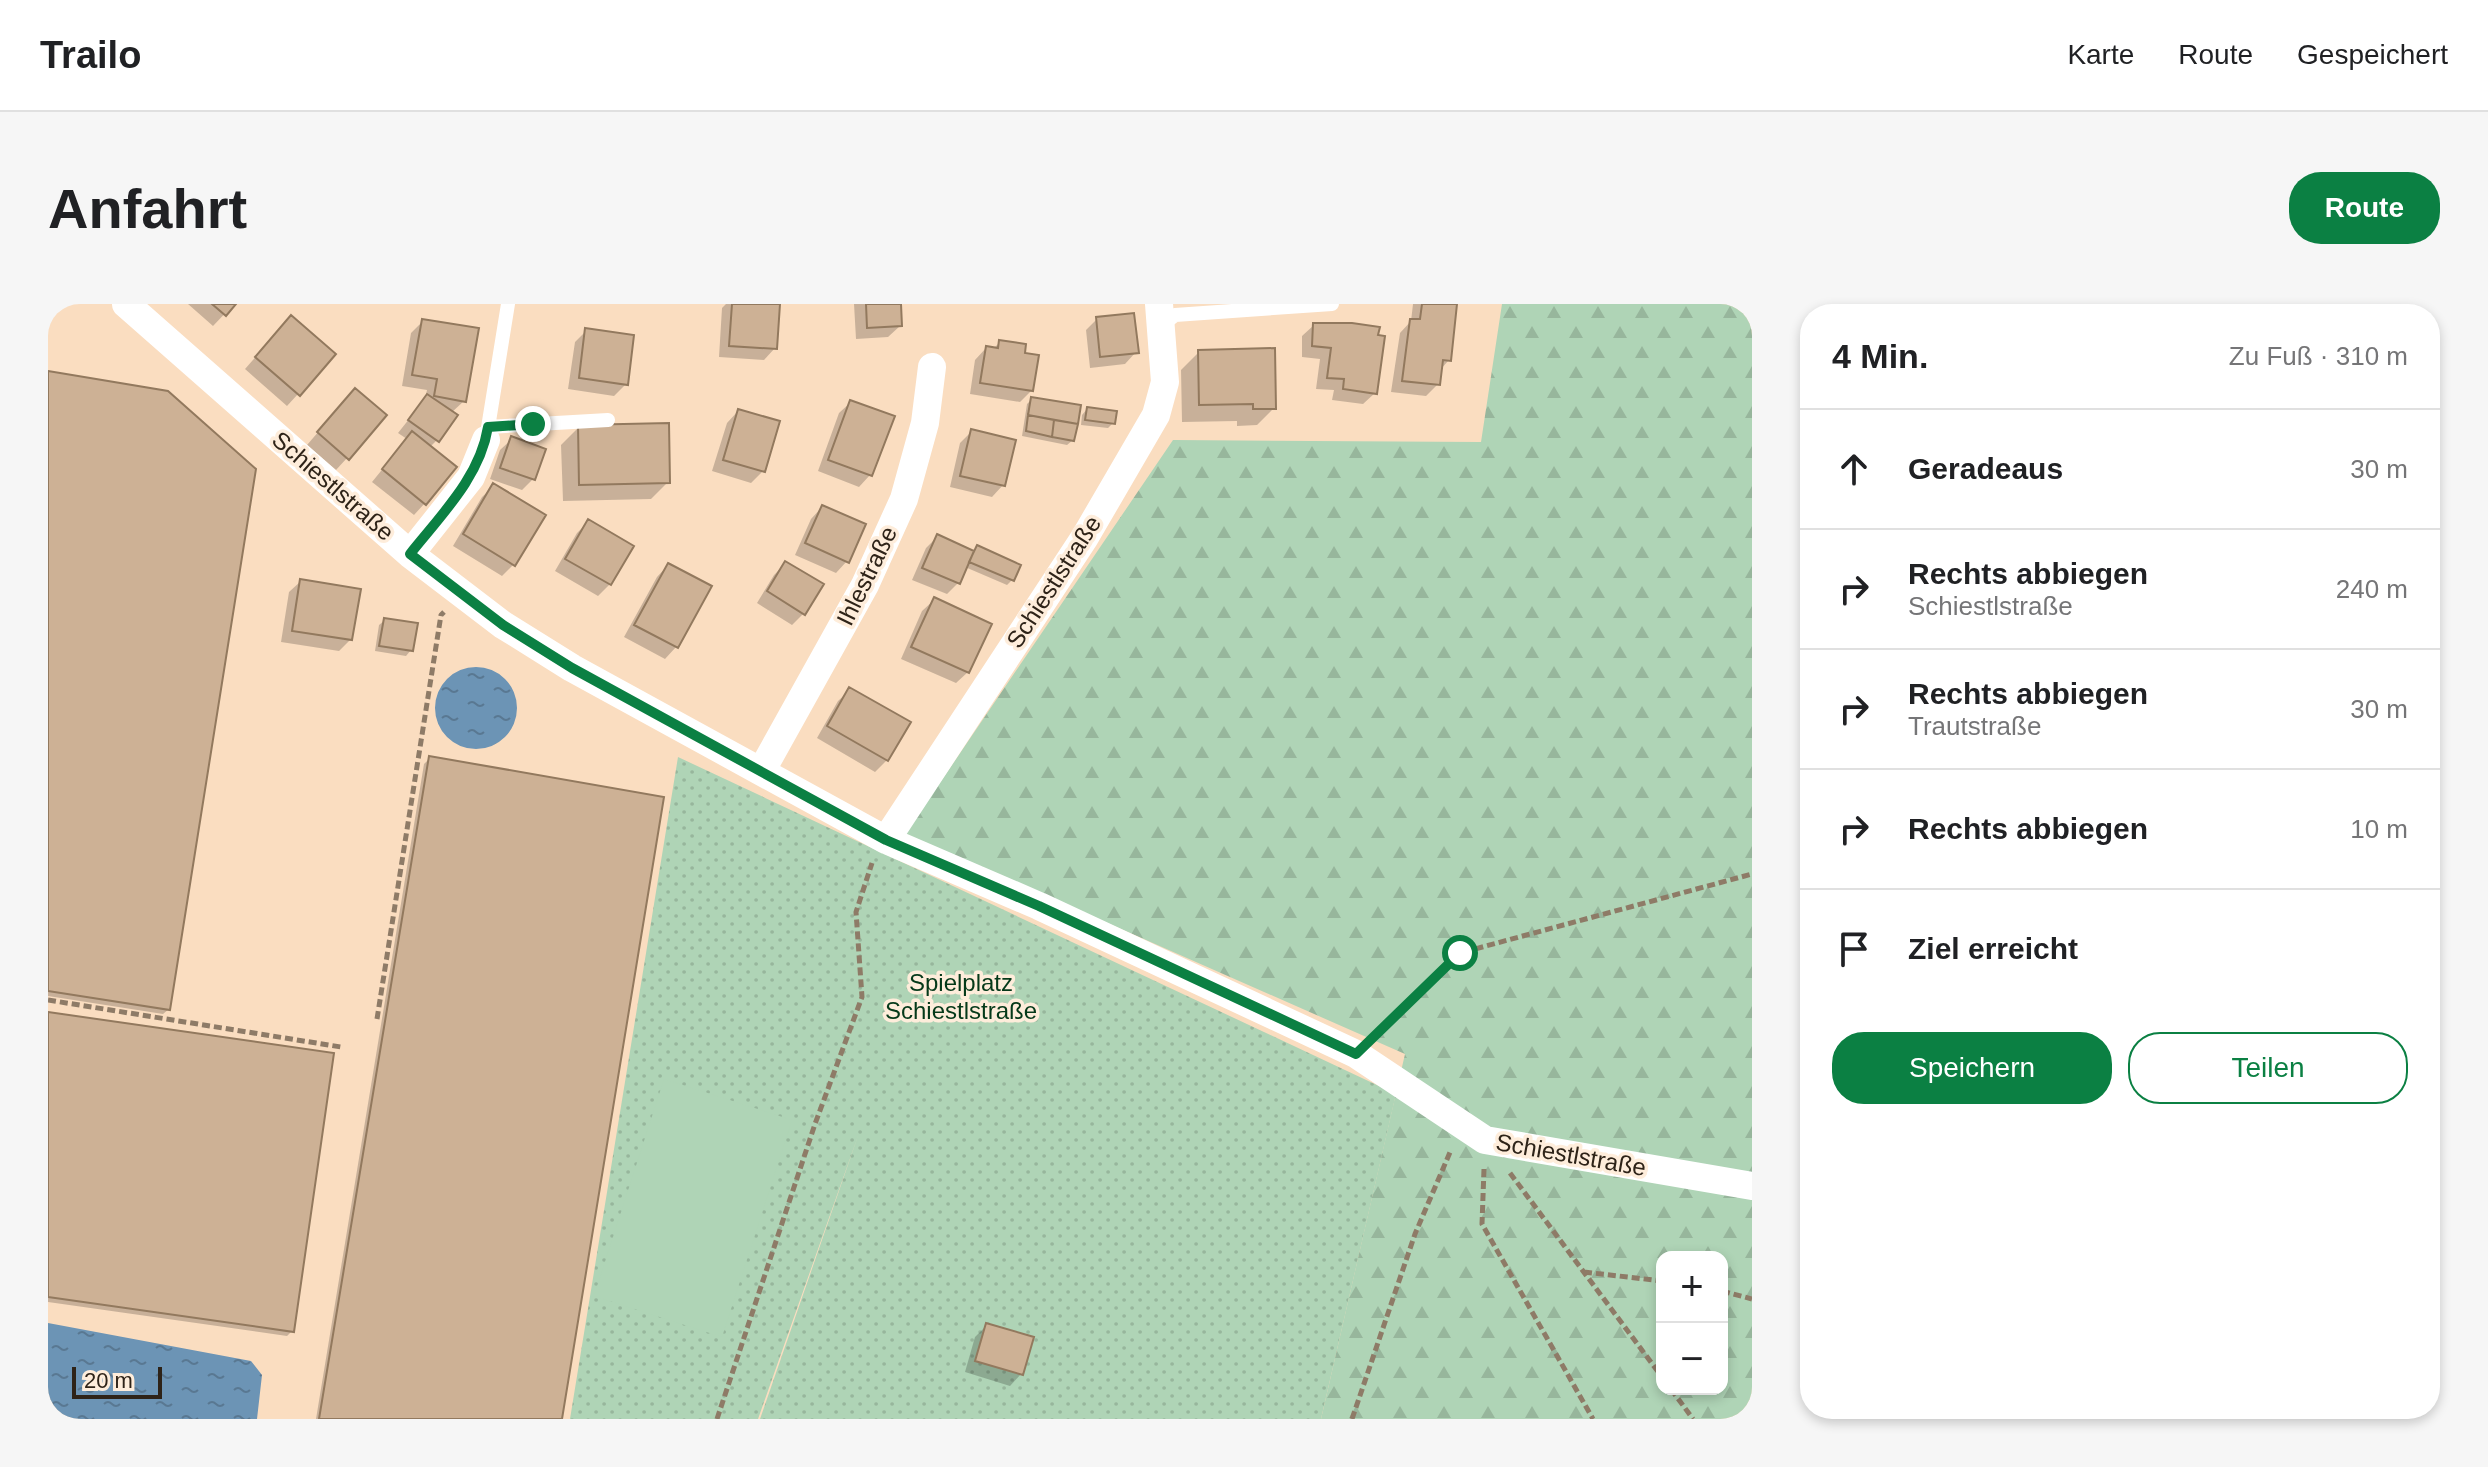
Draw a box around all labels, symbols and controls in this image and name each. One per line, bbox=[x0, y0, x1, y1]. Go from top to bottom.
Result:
text: Trailo bbox=[40, 34, 141, 76]
text: Karte bbox=[2067, 39, 2134, 70]
text: Route bbox=[2178, 39, 2253, 70]
text: Gespeichert bbox=[2297, 39, 2448, 70]
button: Route bbox=[2289, 172, 2440, 244]
text: Anfahrt bbox=[48, 177, 247, 240]
text: 4 Min. bbox=[1832, 337, 1928, 375]
text: Zu Fuß · 310 m bbox=[2229, 341, 2408, 371]
route end bbox=[515, 406, 551, 442]
street label: Schiestlstraße bbox=[267, 426, 400, 546]
icon: ahead bbox=[1832, 447, 1876, 491]
text: Geradeaus bbox=[1908, 452, 2063, 485]
text: 30 m bbox=[2350, 454, 2408, 484]
street label: Schiestlstraße bbox=[1001, 511, 1106, 653]
street label: Ihlestraße bbox=[831, 522, 902, 630]
text: Rechts abbiegen bbox=[1908, 557, 2148, 590]
icon: right bbox=[1832, 567, 1876, 611]
text: 240 m bbox=[2336, 574, 2408, 604]
text: Schiestlstraße bbox=[1908, 591, 2073, 621]
text: Rechts abbiegen bbox=[1908, 677, 2148, 710]
icon: right bbox=[1832, 687, 1876, 731]
text: 30 m bbox=[2350, 694, 2408, 724]
text: Trautstraße bbox=[1908, 711, 2041, 741]
icon: right bbox=[1832, 807, 1876, 851]
text: Rechts abbiegen bbox=[1908, 812, 2148, 845]
text: 10 m bbox=[2350, 814, 2408, 844]
icon: arrive bbox=[1832, 927, 1876, 971]
text: Ziel erreicht bbox=[1908, 932, 2078, 965]
route start bbox=[1442, 935, 1478, 971]
park label: Spielplatz Schiestlstraße bbox=[885, 969, 1037, 1024]
button: Speichern bbox=[1832, 1032, 2112, 1104]
button: Teilen bbox=[2128, 1032, 2408, 1104]
street label: Schiestlstraße bbox=[1494, 1128, 1648, 1181]
map controls bbox=[1656, 1251, 1728, 1395]
button: + bbox=[1656, 1251, 1728, 1323]
button: − bbox=[1656, 1323, 1728, 1395]
scale bar bbox=[72, 1363, 162, 1399]
text: 20 m bbox=[84, 1368, 133, 1393]

